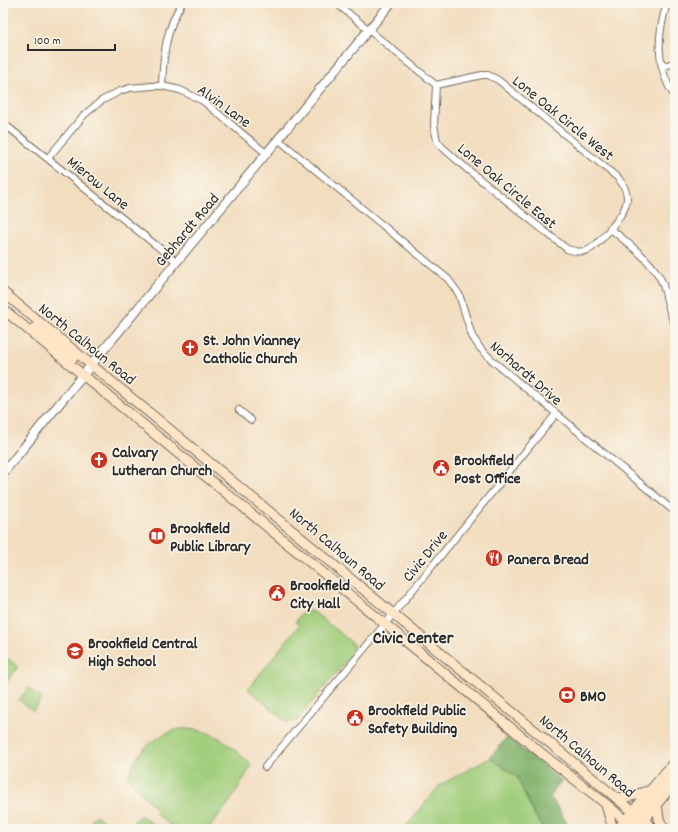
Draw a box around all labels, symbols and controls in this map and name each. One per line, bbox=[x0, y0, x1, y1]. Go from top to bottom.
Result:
scale bar bbox=[28, 26, 115, 52]
text: 100 m bbox=[34, 33, 61, 50]
street label: Lone Oak Circle West bbox=[507, 71, 618, 167]
street label: Alvin Lane bbox=[192, 80, 255, 134]
street label: Lone Oak Circle East bbox=[452, 138, 561, 236]
street label: Mierow Lane bbox=[61, 151, 134, 216]
street label: Gebhardt Road bbox=[150, 189, 226, 272]
street label: North Calhoun Road bbox=[33, 298, 140, 391]
place label: St. John Vianney Catholic Church bbox=[203, 330, 302, 371]
street label: Norhardt Drive bbox=[484, 336, 567, 412]
church icon: St. John Vianney Catholic Church bbox=[180, 338, 200, 358]
place label: Calvary Lutheran Church bbox=[112, 442, 212, 483]
church icon: Calvary Lutheran Church bbox=[89, 450, 109, 470]
place label: Brookfield Post Office bbox=[454, 450, 521, 491]
public building icon: Brookfield Post Office bbox=[431, 458, 451, 478]
street label: North Calhoun Road bbox=[283, 503, 390, 597]
place label: Brookfield Public Library bbox=[170, 518, 252, 559]
street label: Civic Drive bbox=[398, 525, 454, 588]
library icon: Brookfield Public Library bbox=[147, 526, 167, 546]
restaurant icon: Panera Bread bbox=[484, 548, 504, 568]
place label: Panera Bread bbox=[507, 549, 589, 572]
place label: Brookfield City Hall bbox=[290, 575, 350, 616]
public building icon: Brookfield City Hall bbox=[267, 583, 287, 603]
district label: Civic Center bbox=[373, 627, 454, 652]
place label: Brookfield Central High School bbox=[88, 633, 197, 674]
school or university icon: Brookfield Central High School bbox=[65, 641, 85, 661]
bank icon: BMO bbox=[557, 685, 577, 705]
place label: BMO bbox=[580, 686, 606, 709]
place label: Brookfield Public Safety Building bbox=[368, 700, 467, 741]
public building icon: Brookfield Public Safety Building bbox=[345, 708, 365, 728]
street label: North Calhoun Road bbox=[533, 710, 640, 804]

